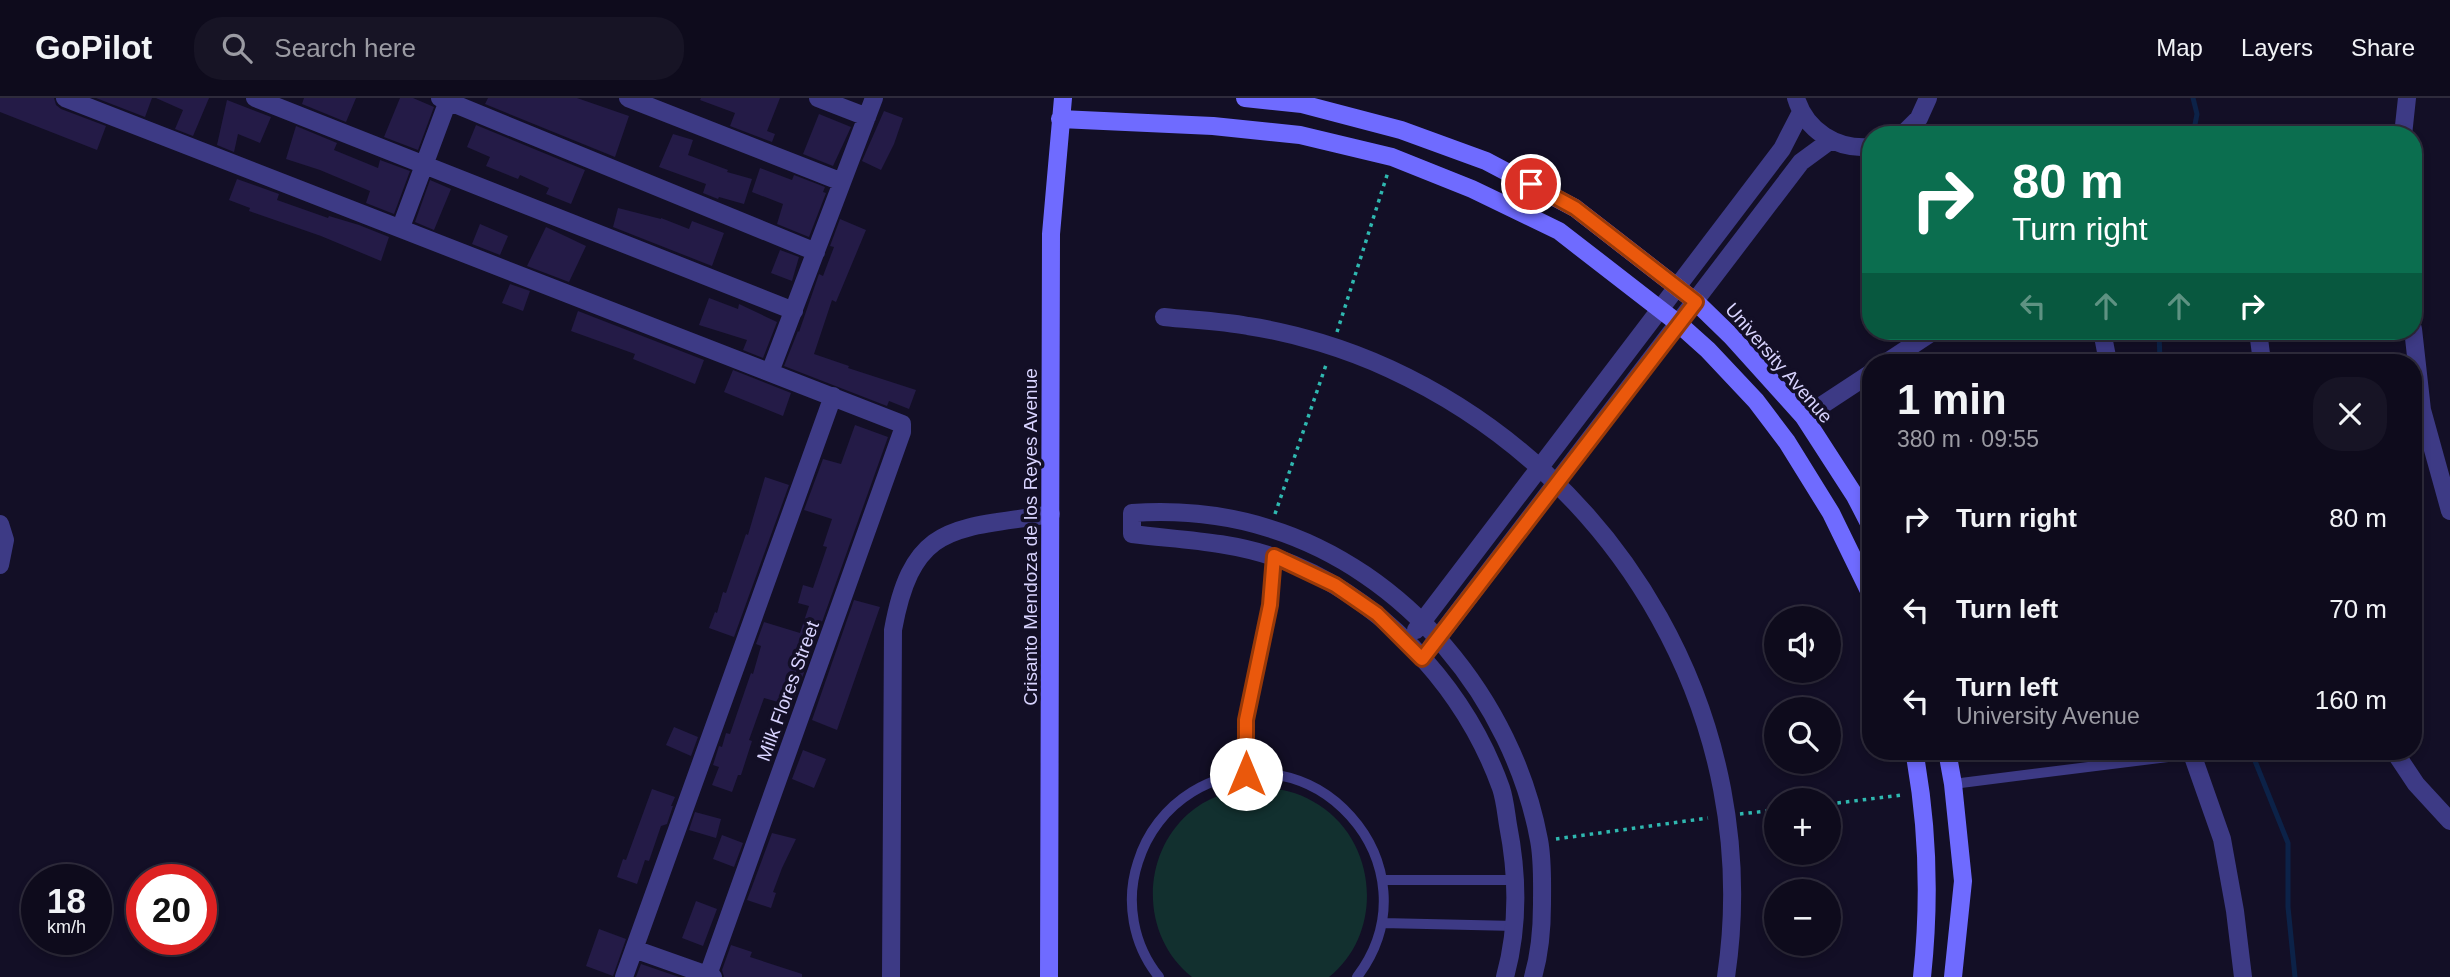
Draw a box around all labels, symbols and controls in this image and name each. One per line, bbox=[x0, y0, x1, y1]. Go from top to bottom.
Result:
search box bbox=[194, 17, 684, 80]
text: GoPilot bbox=[35, 29, 152, 66]
icon: search bbox=[218, 29, 256, 67]
text: Search here bbox=[274, 33, 416, 63]
text: Map bbox=[2156, 34, 2203, 61]
text: Layers bbox=[2241, 34, 2313, 61]
text: Share bbox=[2351, 34, 2415, 61]
pin bbox=[1501, 154, 1561, 214]
icon: right bbox=[1897, 154, 1988, 245]
text: 80 m bbox=[2012, 154, 2124, 208]
icon: arrive bbox=[1512, 165, 1550, 203]
text: Turn right bbox=[2012, 211, 2148, 247]
icon: left bbox=[2014, 287, 2052, 325]
icon: ahead bbox=[2087, 287, 2125, 325]
icon: ahead bbox=[2160, 287, 2198, 325]
icon: right bbox=[2233, 287, 2271, 325]
street label: University Avenue bbox=[1721, 299, 1837, 427]
street label: Crisanto Mendoza de los Reyes Avenue bbox=[1020, 368, 1041, 706]
text: 1 min bbox=[1897, 376, 2007, 423]
button: close bbox=[2313, 377, 2387, 451]
text: 380 m · 09:55 bbox=[1897, 426, 2039, 452]
icon: right bbox=[1897, 500, 1935, 538]
text: Turn right bbox=[1956, 503, 2077, 533]
text: 80 m bbox=[2329, 503, 2387, 533]
icon: left bbox=[1897, 591, 1935, 629]
text: Turn left bbox=[1956, 594, 2058, 624]
text: 70 m bbox=[2329, 594, 2387, 624]
map controls bbox=[1764, 606, 1841, 956]
button: sound bbox=[1764, 606, 1841, 683]
street label: Milk Flores Street bbox=[753, 617, 823, 764]
text: Turn left bbox=[1956, 672, 2058, 702]
icon: left bbox=[1897, 682, 1935, 720]
text: 160 m bbox=[2315, 685, 2387, 715]
button: search bbox=[1764, 697, 1841, 774]
text: University Avenue bbox=[1956, 703, 2140, 729]
position arrow bbox=[1209, 737, 1283, 811]
button: + bbox=[1764, 788, 1841, 865]
speed limit sign: 20 bbox=[126, 864, 217, 955]
button: − bbox=[1764, 879, 1841, 956]
text: 18 bbox=[47, 881, 86, 920]
text: km/h bbox=[47, 917, 86, 937]

